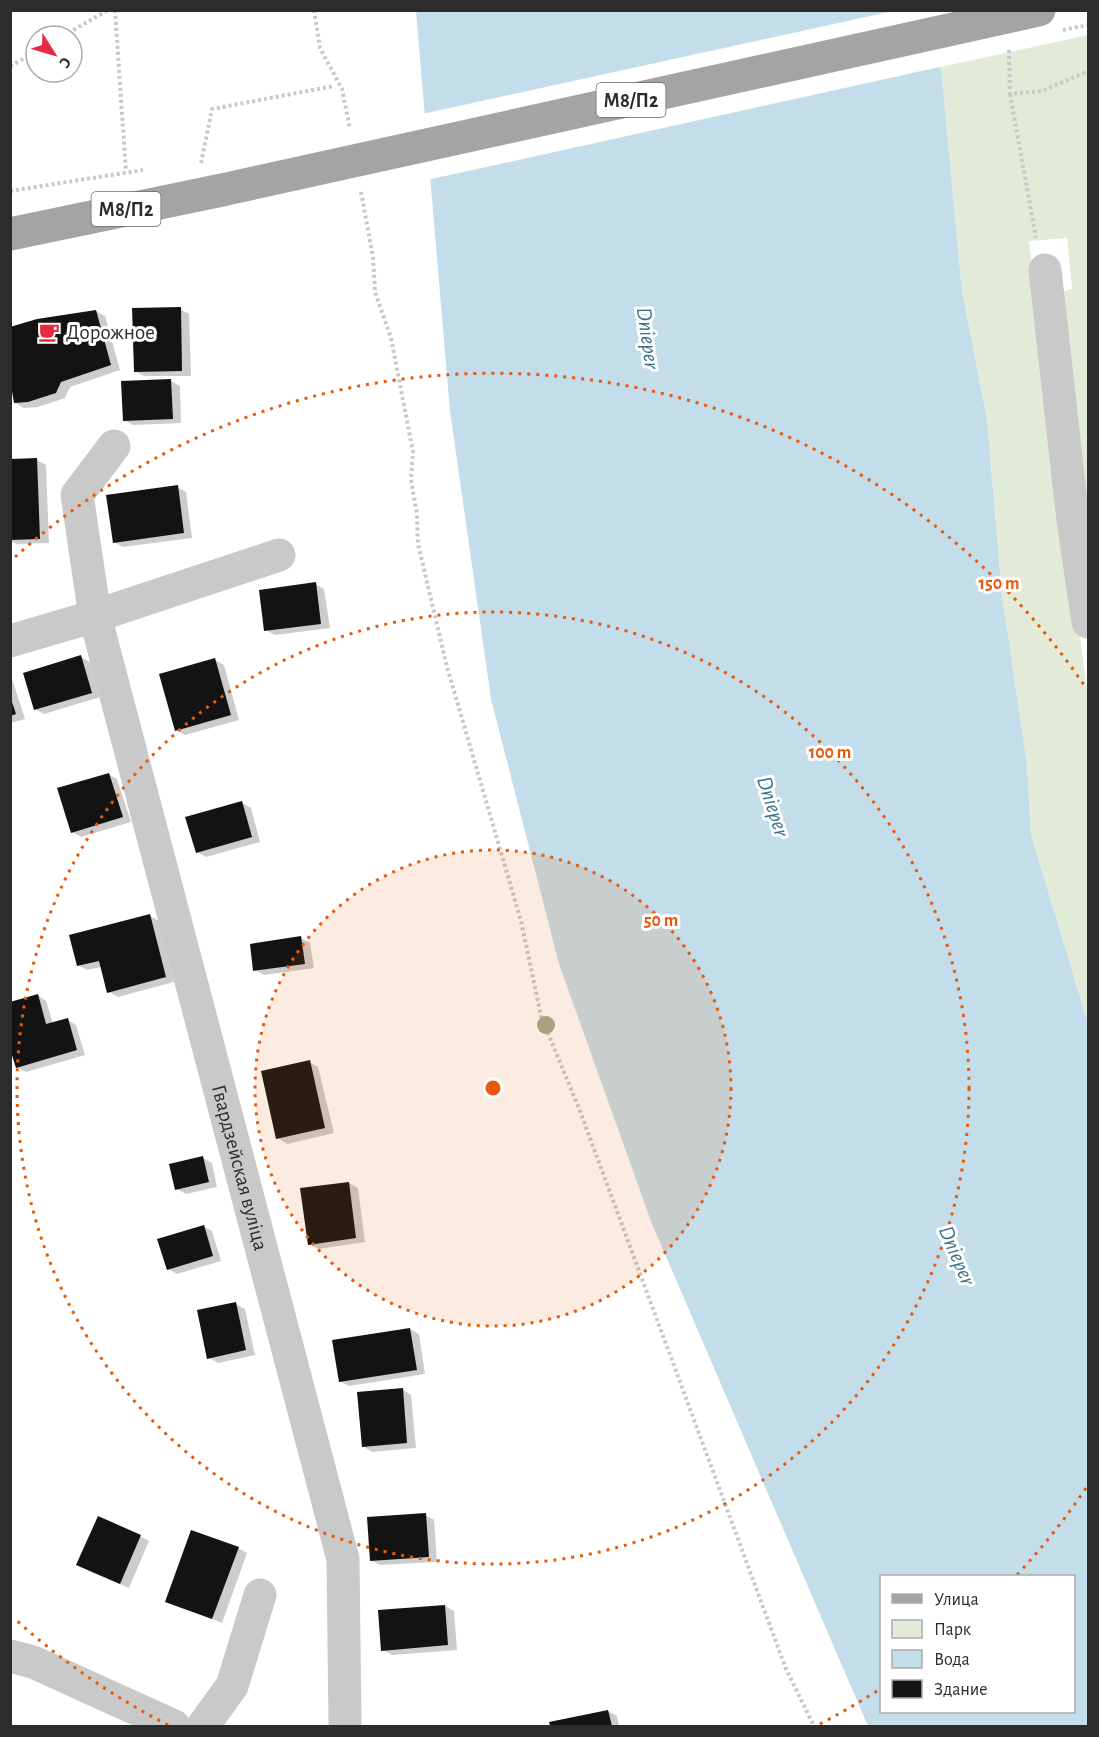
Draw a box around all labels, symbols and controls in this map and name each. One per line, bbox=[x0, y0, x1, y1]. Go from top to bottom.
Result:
north arrow bbox=[24, 24, 84, 84]
text: С bbox=[56, 54, 74, 71]
road number: М8/П2 bbox=[596, 83, 666, 117]
road number: М8/П2 bbox=[92, 192, 160, 226]
water label: Dnieper bbox=[632, 306, 663, 371]
cafe icon: Дорожное bbox=[37, 320, 61, 344]
place label: Дорожное bbox=[66, 322, 155, 343]
text: 150 m bbox=[979, 575, 1019, 593]
text: 100 m bbox=[809, 744, 851, 762]
water label: Dnieper bbox=[752, 773, 793, 840]
text: 50 m bbox=[644, 912, 678, 930]
centre of rings bbox=[483, 1078, 503, 1098]
street label: Гвардзейская вуліца bbox=[208, 1082, 272, 1253]
water label: Dnieper bbox=[934, 1223, 980, 1289]
legend bbox=[880, 1575, 1075, 1713]
text: Улица bbox=[934, 1591, 979, 1609]
text: Парк bbox=[934, 1621, 972, 1639]
text: Вода bbox=[934, 1651, 970, 1669]
text: Здание bbox=[934, 1681, 988, 1699]

